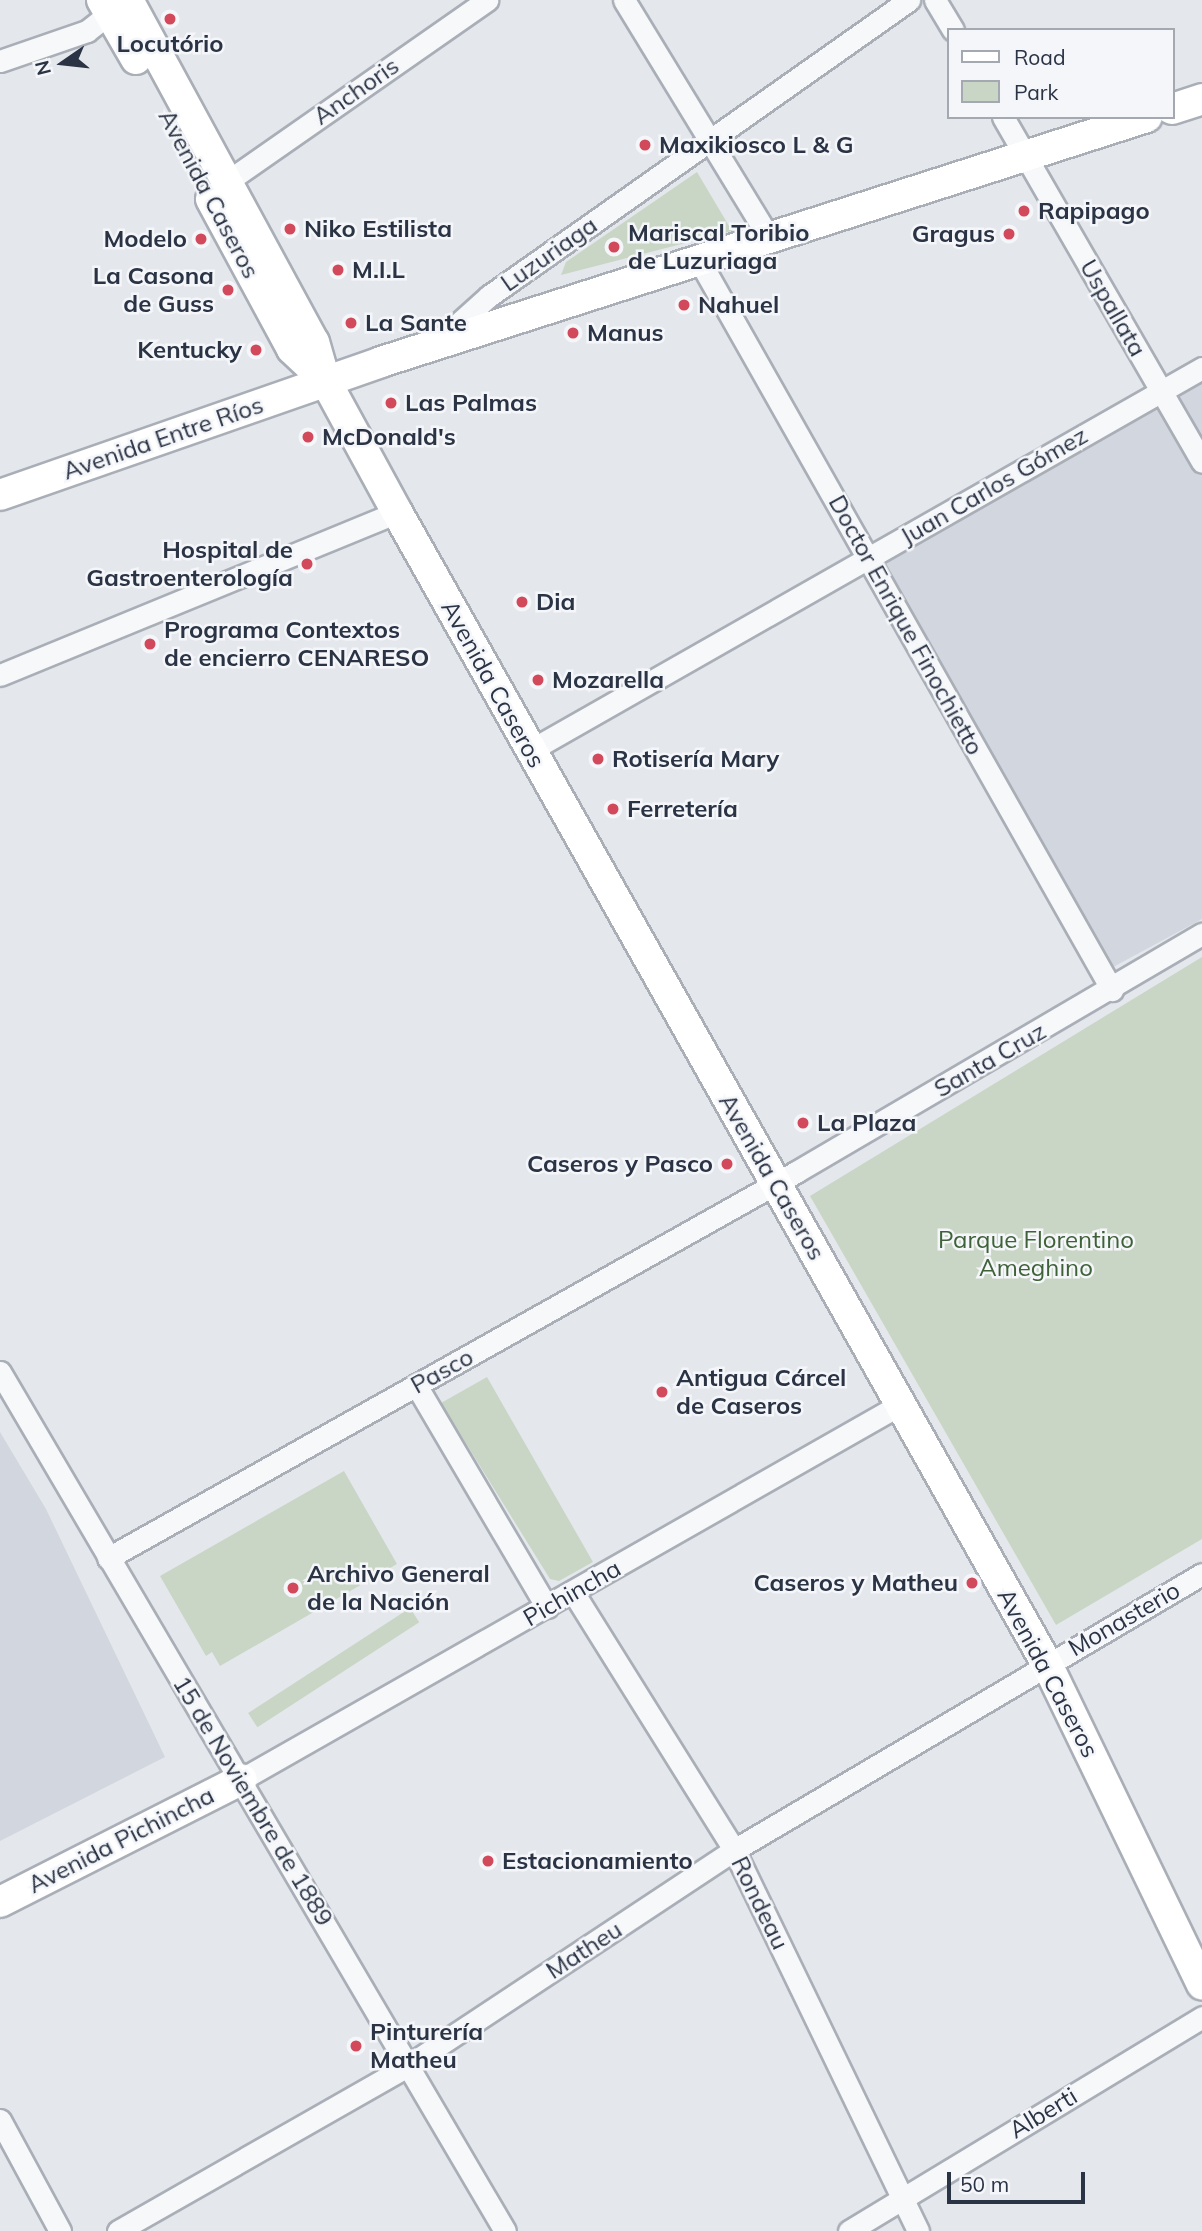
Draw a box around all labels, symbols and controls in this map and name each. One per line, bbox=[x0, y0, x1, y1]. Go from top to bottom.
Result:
marker: Locutório bbox=[162, 11, 178, 27]
north arrow bbox=[28, 28, 98, 98]
legend bbox=[946, 28, 1174, 119]
place label: Locutório bbox=[116, 30, 224, 58]
text: Road bbox=[1014, 44, 1065, 70]
street label: Anchoris bbox=[308, 51, 404, 131]
text: N bbox=[29, 58, 56, 78]
text: Park bbox=[1014, 79, 1058, 105]
street label: Avenida Caseros bbox=[152, 105, 266, 283]
place label: Maxikiosco L & G bbox=[659, 131, 853, 159]
marker: Maxikiosco L & G bbox=[637, 137, 653, 153]
place label: Rapipago bbox=[1038, 197, 1150, 225]
marker: Rapipago bbox=[1016, 203, 1032, 219]
street label: Luzuriaga bbox=[495, 210, 603, 298]
place label: Niko Estilista bbox=[304, 215, 452, 243]
place label: Mariscal Toribio de Luzuriaga bbox=[628, 219, 809, 275]
place label: Gragus bbox=[912, 220, 995, 248]
marker: Niko Estilista bbox=[282, 221, 298, 237]
place label: Modelo bbox=[103, 225, 187, 253]
marker: Gragus bbox=[1001, 226, 1017, 242]
marker: Modelo bbox=[193, 231, 209, 247]
marker: Mariscal Toribio de Luzuriaga bbox=[606, 239, 622, 255]
street label: Uspallata bbox=[1074, 255, 1152, 361]
place label: M.I.L bbox=[352, 256, 405, 284]
place label: La Casona de Guss bbox=[93, 262, 214, 318]
marker: M.I.L bbox=[330, 262, 346, 278]
marker: La Casona de Guss bbox=[220, 282, 236, 298]
place label: Nahuel bbox=[698, 291, 779, 319]
marker: Nahuel bbox=[676, 297, 692, 313]
place label: La Sante bbox=[365, 309, 467, 337]
marker: La Sante bbox=[343, 315, 359, 331]
place label: Manus bbox=[587, 319, 664, 347]
marker: Manus bbox=[565, 325, 581, 341]
place label: Kentucky bbox=[137, 336, 242, 364]
marker: Kentucky bbox=[248, 342, 264, 358]
place label: Las Palmas bbox=[405, 389, 537, 417]
street label: Avenida Entre Ríos bbox=[59, 390, 267, 486]
marker: Las Palmas bbox=[383, 395, 399, 411]
street label: Juan Carlos Gómez bbox=[895, 421, 1093, 551]
place label: McDonald's bbox=[322, 423, 456, 451]
marker: McDonald's bbox=[300, 429, 316, 445]
street label: Doctor Enrique Finochietto bbox=[823, 490, 989, 760]
place label: Hospital de Gastroenterología bbox=[86, 536, 293, 592]
marker: Hospital de Gastroenterología bbox=[299, 556, 315, 572]
place label: Dia bbox=[536, 588, 575, 616]
marker: Dia bbox=[514, 594, 530, 610]
street label: Avenida Caseros bbox=[435, 595, 551, 773]
place label: Programa Contextos de encierro CENARESO bbox=[164, 616, 429, 672]
marker: Programa Contextos de encierro CENARESO bbox=[142, 636, 158, 652]
place label: Mozarella bbox=[552, 666, 664, 694]
marker: Mozarella bbox=[530, 672, 546, 688]
place label: Rotisería Mary bbox=[612, 745, 779, 773]
marker: Rotisería Mary bbox=[590, 751, 606, 767]
place label: Ferretería bbox=[627, 795, 738, 823]
marker: Ferretería bbox=[605, 801, 621, 817]
street label: Santa Cruz bbox=[929, 1017, 1051, 1103]
street label: Avenida Caseros bbox=[713, 1089, 831, 1265]
place label: La Plaza bbox=[817, 1109, 916, 1137]
marker: La Plaza bbox=[795, 1115, 811, 1131]
place label: Caseros y Pasco bbox=[527, 1150, 713, 1178]
marker: Caseros y Pasco bbox=[719, 1156, 735, 1172]
park label: Parque Florentino Ameghino bbox=[938, 1226, 1134, 1282]
street label: Pasco bbox=[406, 1342, 478, 1400]
place label: Antigua Cárcel de Caseros bbox=[676, 1364, 846, 1420]
marker: Antigua Cárcel de Caseros bbox=[654, 1384, 670, 1400]
street label: Pichincha bbox=[518, 1554, 626, 1632]
place label: Archivo General de la Nación bbox=[307, 1560, 490, 1616]
place label: Caseros y Matheu bbox=[753, 1569, 958, 1597]
marker: Caseros y Matheu bbox=[964, 1575, 980, 1591]
street label: Monasterio bbox=[1063, 1576, 1185, 1662]
marker: Archivo General de la Nación bbox=[285, 1580, 301, 1596]
street label: Avenida Caseros bbox=[991, 1584, 1105, 1762]
street label: 15 de Noviembre de 1889 bbox=[167, 1671, 339, 1931]
street label: Avenida Pichincha bbox=[23, 1781, 219, 1899]
place label: Estacionamiento bbox=[502, 1847, 693, 1875]
street label: Rondeau bbox=[725, 1852, 795, 1954]
marker: Estacionamiento bbox=[480, 1853, 496, 1869]
street label: Matheu bbox=[541, 1915, 627, 1985]
place label: Pinturería Matheu bbox=[370, 2018, 483, 2074]
marker: Pinturería Matheu bbox=[348, 2038, 364, 2054]
street label: Alberti bbox=[1004, 2082, 1082, 2144]
scale bar bbox=[950, 2158, 1088, 2202]
text: 50 m bbox=[960, 2171, 1009, 2197]

